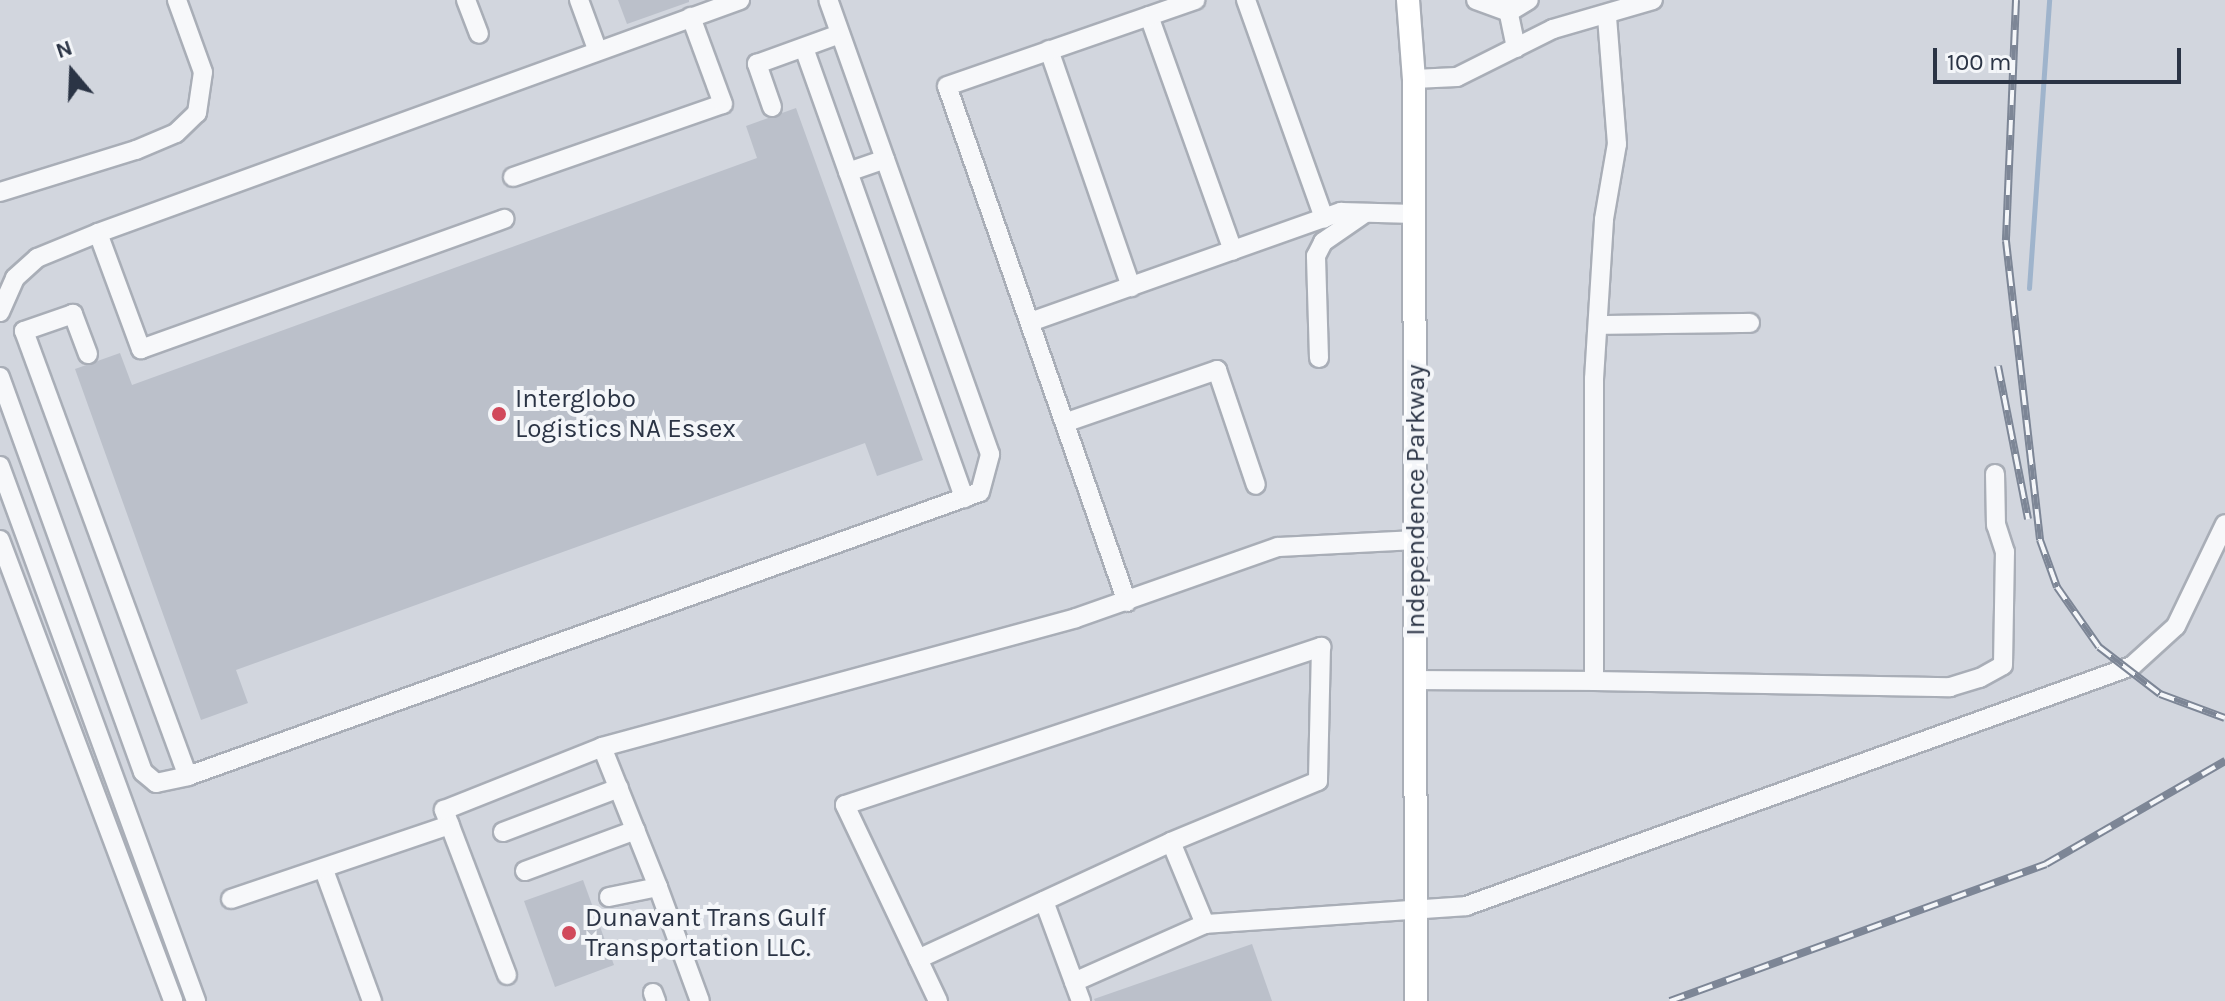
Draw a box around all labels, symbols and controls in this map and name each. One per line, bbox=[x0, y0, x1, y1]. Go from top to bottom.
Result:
north arrow bbox=[32, 32, 112, 112]
scale bar bbox=[1937, 32, 2185, 82]
text: N bbox=[52, 34, 76, 64]
text: 100 m bbox=[1947, 48, 2012, 76]
street label: Independence Parkway bbox=[1400, 364, 1432, 636]
place label: Interglobo Logistics NA Essex bbox=[515, 383, 736, 444]
marker: Interglobo Logistics NA Essex bbox=[490, 405, 508, 423]
place label: Dunavant Trans Gulf Transportation LLC. bbox=[585, 902, 826, 964]
marker: Dunavant Trans Gulf Transportation LLC. bbox=[560, 924, 578, 942]

